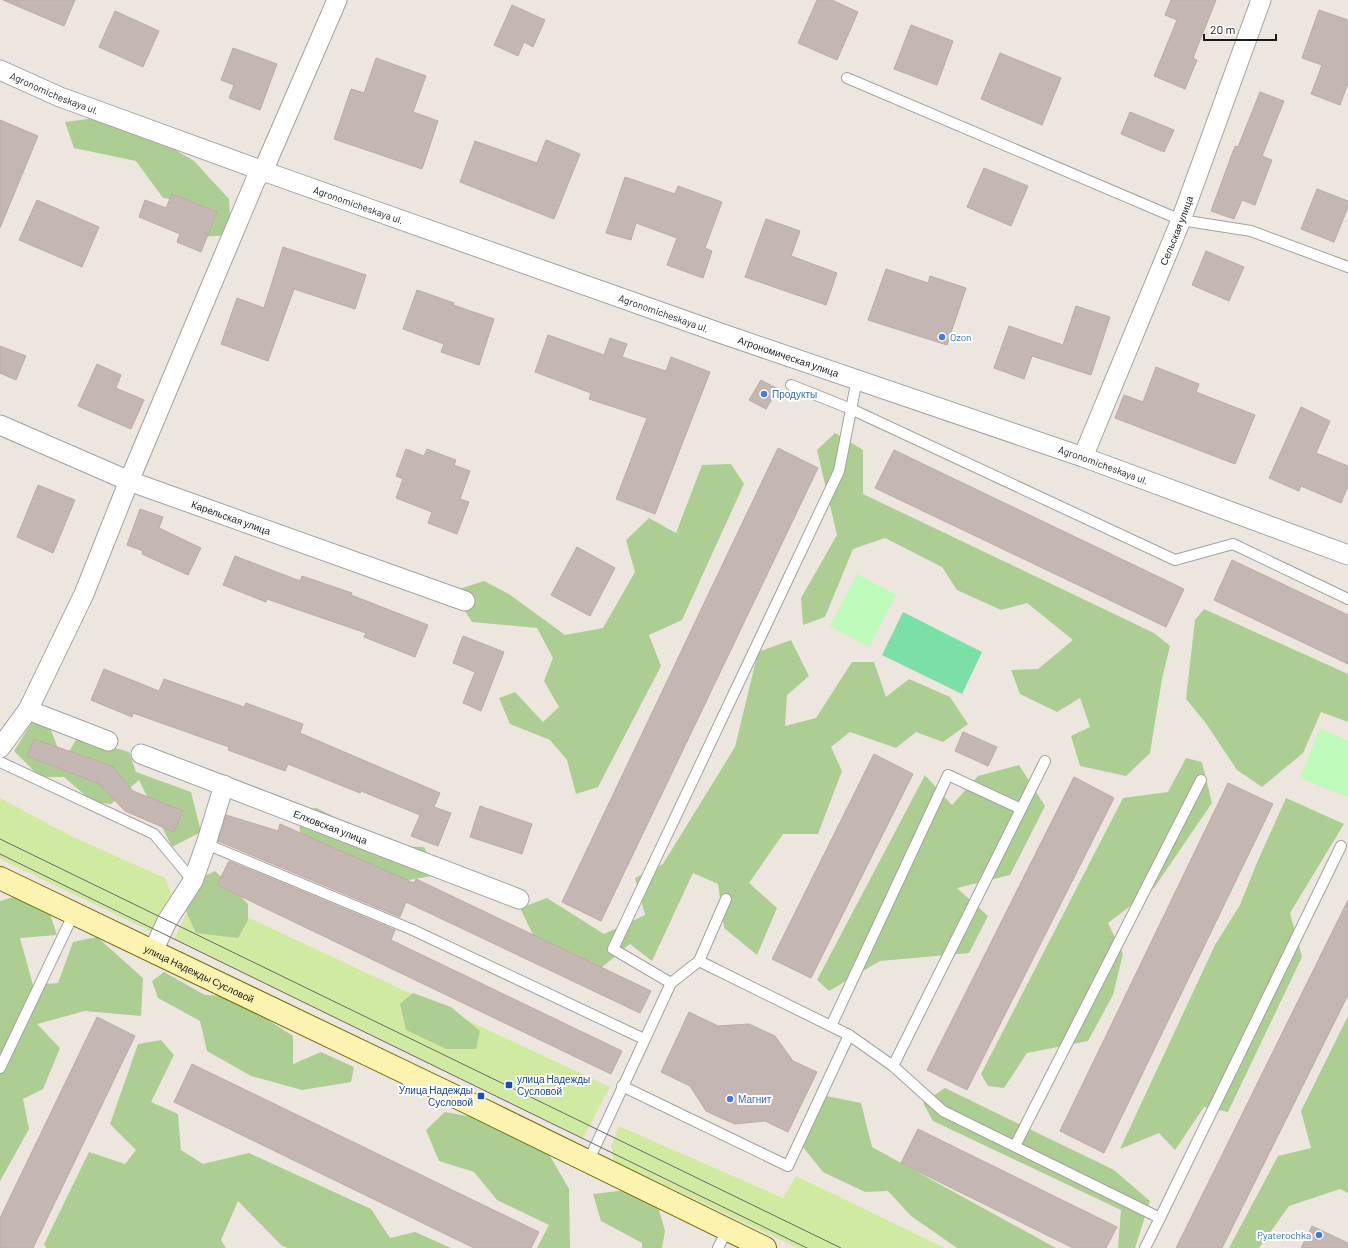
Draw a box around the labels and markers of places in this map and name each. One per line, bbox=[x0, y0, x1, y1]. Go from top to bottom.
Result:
place label: Ozon bbox=[950, 331, 972, 343]
marker: Ozon bbox=[937, 332, 947, 342]
place label: Продукты bbox=[772, 388, 817, 400]
marker: Продукты bbox=[759, 389, 769, 399]
place label: улица Надежды Сусловой bbox=[517, 1073, 590, 1097]
marker: улица Надежды Сусловой bbox=[504, 1080, 514, 1090]
place label: Улица Надежды Сусловой bbox=[399, 1084, 473, 1108]
marker: Улица Надежды Сусловой bbox=[476, 1091, 486, 1101]
place label: Магнит bbox=[738, 1093, 772, 1105]
marker: Магнит bbox=[725, 1094, 735, 1104]
place label: Pyaterochka bbox=[1257, 1229, 1311, 1241]
marker: Pyaterochka bbox=[1314, 1230, 1324, 1240]

